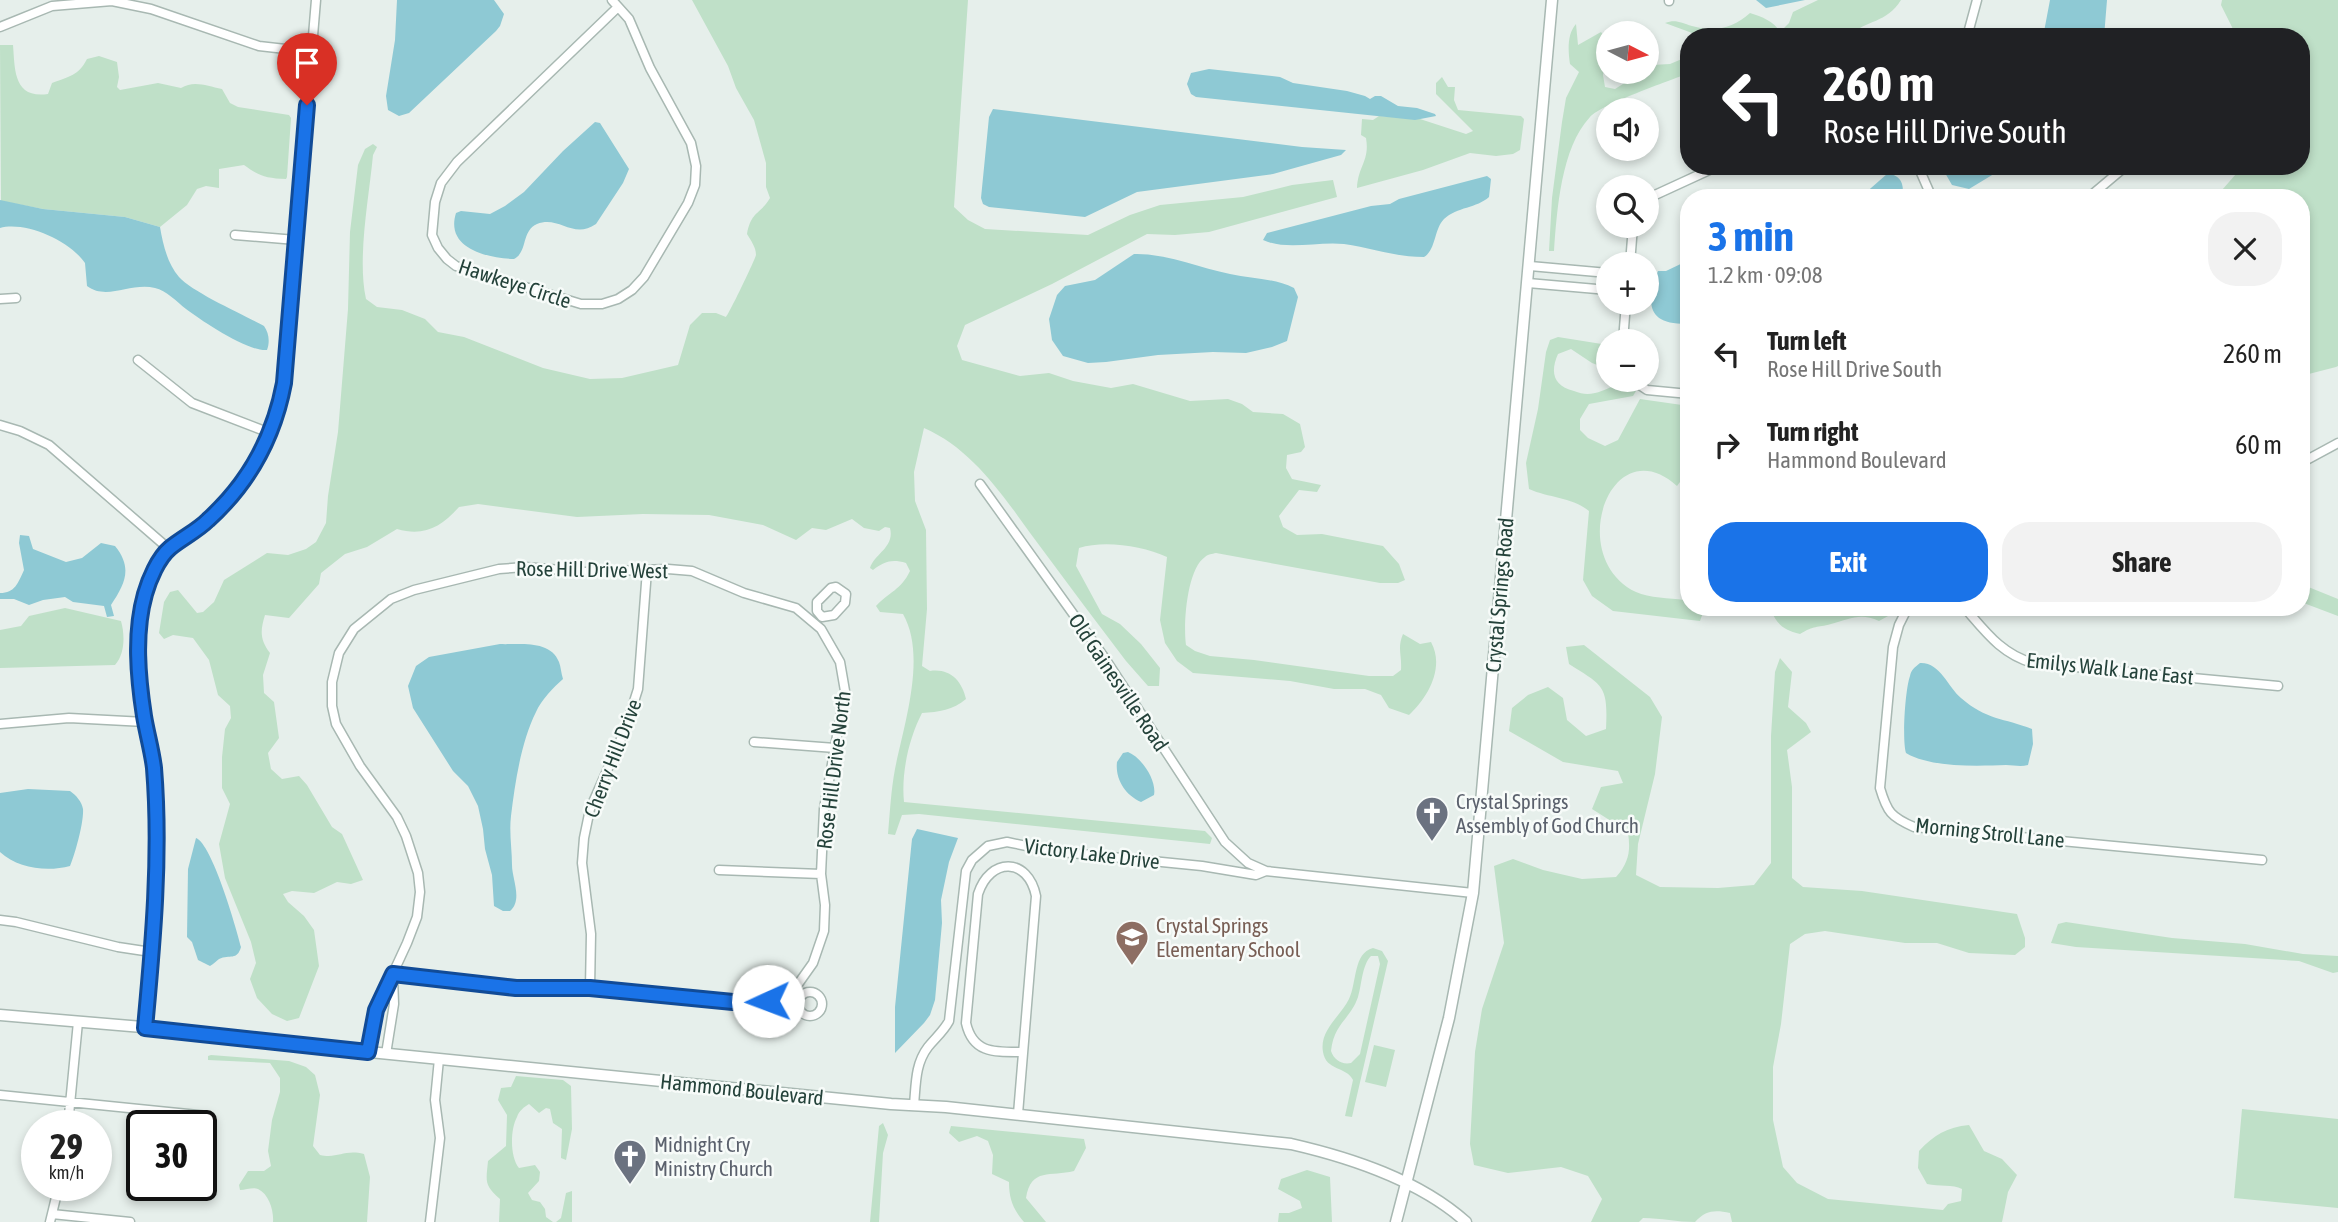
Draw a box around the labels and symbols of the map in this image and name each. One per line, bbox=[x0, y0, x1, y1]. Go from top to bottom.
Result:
north arrow bbox=[1596, 21, 1659, 84]
pin bbox=[277, 33, 337, 105]
street label: Hawkeye Circle bbox=[456, 254, 574, 312]
street label: Crystal Springs Road bbox=[1480, 517, 1518, 673]
street label: Rose Hill Drive West bbox=[516, 556, 668, 582]
street label: Old Gainesville Road bbox=[1064, 609, 1174, 755]
street label: Emilys Walk Lane East bbox=[2025, 647, 2195, 689]
street label: Rose Hill Drive North bbox=[811, 689, 855, 851]
street label: Cherry Hill Drive bbox=[578, 695, 646, 821]
place label: Crystal Springs Assembly of God Church bbox=[1456, 789, 1639, 837]
church icon: Crystal Springs Assembly of God Church bbox=[1413, 794, 1451, 843]
street label: Morning Stroll Lane bbox=[1914, 812, 2066, 852]
street label: Victory Lake Drive bbox=[1023, 833, 1161, 873]
place label: Crystal Springs Elementary School bbox=[1156, 913, 1301, 961]
school or university icon: Crystal Springs Elementary School bbox=[1113, 918, 1151, 967]
position arrow bbox=[731, 964, 805, 1038]
street label: Hammond Boulevard bbox=[659, 1068, 825, 1110]
speed limit sign: 30 bbox=[126, 1110, 217, 1201]
place label: Midnight Cry Ministry Church bbox=[654, 1132, 773, 1180]
church icon: Midnight Cry Ministry Church bbox=[611, 1137, 649, 1186]

